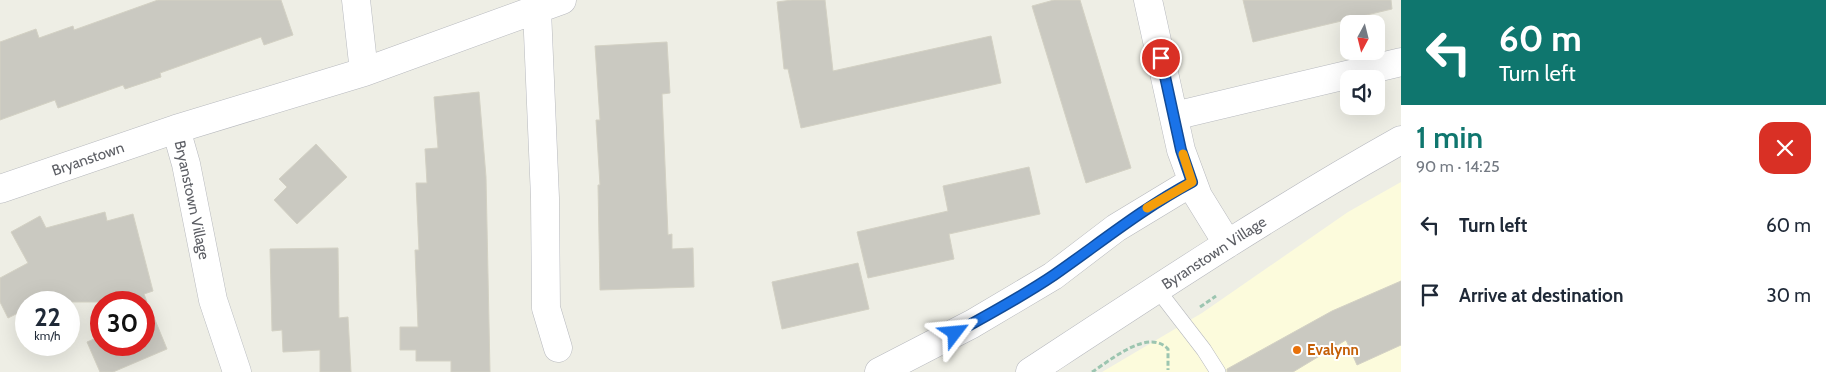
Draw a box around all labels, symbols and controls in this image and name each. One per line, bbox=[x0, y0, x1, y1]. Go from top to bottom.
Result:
north arrow bbox=[1340, 15, 1385, 60]
map controls bbox=[1340, 15, 1385, 115]
text: 60 m bbox=[1499, 17, 1582, 60]
icon: left bbox=[1416, 20, 1481, 85]
pin bbox=[1140, 37, 1182, 79]
icon: arrive bbox=[1147, 44, 1175, 72]
text: Turn left bbox=[1499, 60, 1576, 87]
button: sound bbox=[1340, 70, 1385, 115]
text: 1 min bbox=[1416, 119, 1483, 156]
button: close bbox=[1759, 122, 1811, 174]
street label: Bryanstown bbox=[49, 138, 127, 180]
street label: Bryanstown Village bbox=[171, 139, 213, 261]
text: 90 m · 14:25 bbox=[1416, 157, 1500, 176]
icon: left bbox=[1416, 211, 1444, 239]
street label: Byranstown Village bbox=[1158, 212, 1270, 293]
text: Turn left bbox=[1459, 214, 1527, 237]
text: 60 m bbox=[1766, 214, 1811, 237]
icon: arrive bbox=[1416, 281, 1444, 309]
text: Arrive at destination bbox=[1459, 284, 1623, 307]
text: 30 m bbox=[1767, 284, 1811, 307]
speed limit sign: 30 bbox=[90, 291, 155, 356]
text: 22 bbox=[34, 302, 61, 332]
position arrow bbox=[928, 306, 980, 358]
text: km/h bbox=[34, 328, 61, 343]
place label: Evalynn bbox=[1307, 341, 1359, 359]
marker: Evalynn bbox=[1291, 344, 1303, 356]

